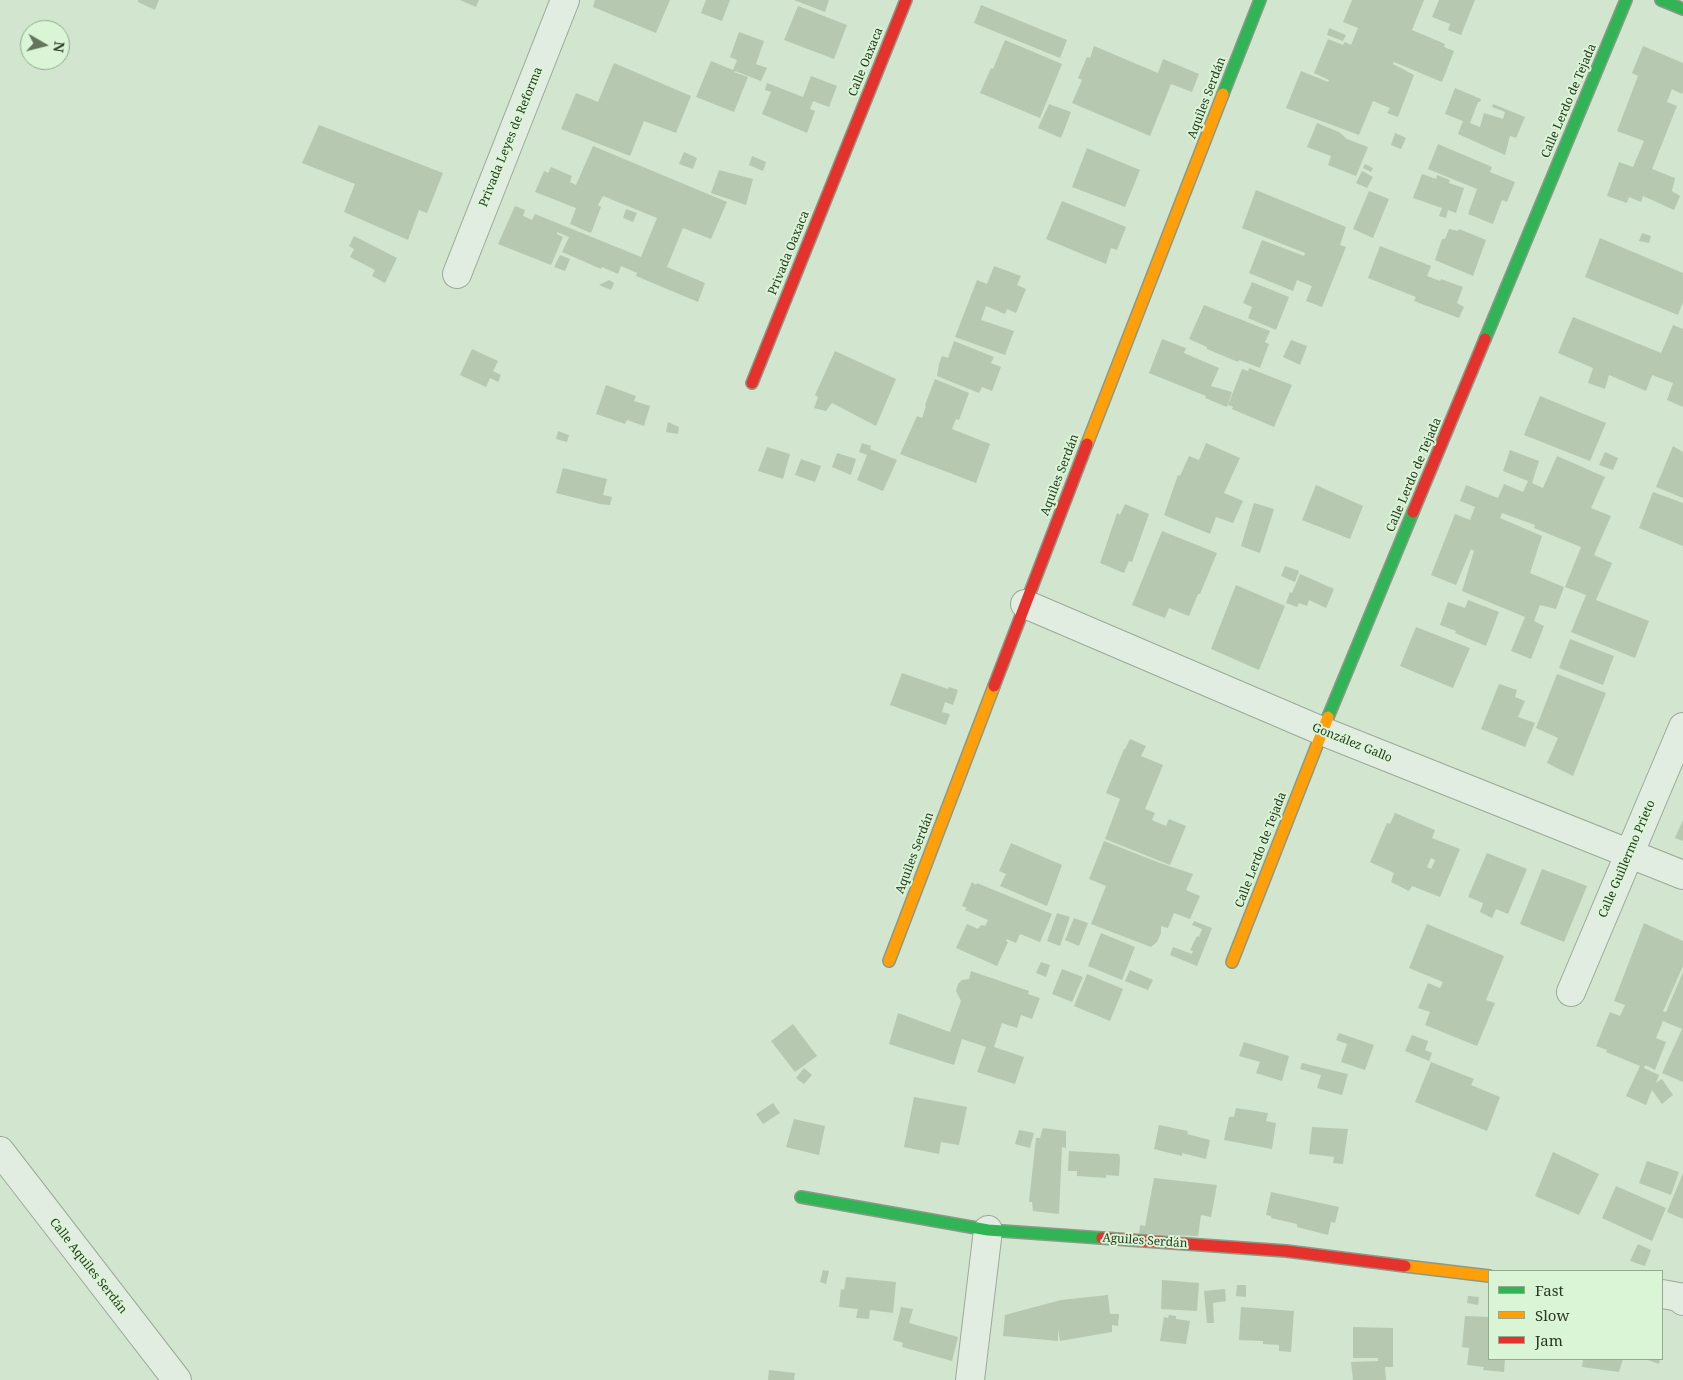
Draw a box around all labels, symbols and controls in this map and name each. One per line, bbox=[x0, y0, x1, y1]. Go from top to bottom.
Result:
north arrow bbox=[20, 20, 70, 70]
street label: Calle Oaxaca bbox=[846, 25, 886, 99]
text: N bbox=[49, 40, 70, 54]
street label: Calle Lerdo de Tejada bbox=[1538, 42, 1600, 160]
street label: Aquiles Serdán bbox=[1185, 55, 1229, 141]
street label: Privada Leyes de Reforma bbox=[476, 65, 546, 209]
street label: Privada Oaxaca bbox=[766, 209, 812, 297]
street label: Calle Lerdo de Tejada bbox=[1383, 416, 1445, 534]
street label: Aquiles Serdán bbox=[1038, 432, 1082, 518]
street label: González Gallo bbox=[1310, 720, 1394, 766]
street label: Calle Lerdo de Tejada bbox=[1232, 790, 1290, 910]
street label: Calle Guillermo Prieto bbox=[1596, 798, 1658, 920]
street label: Aquiles Serdán bbox=[893, 810, 937, 896]
street label: Calle Aquiles Serdán bbox=[46, 1215, 130, 1317]
street label: Aguiles Serdán bbox=[1102, 1231, 1188, 1251]
legend bbox=[1488, 1270, 1663, 1360]
text: Fast bbox=[1535, 1280, 1564, 1300]
text: Slow bbox=[1535, 1305, 1569, 1325]
text: Jam bbox=[1535, 1330, 1563, 1350]

